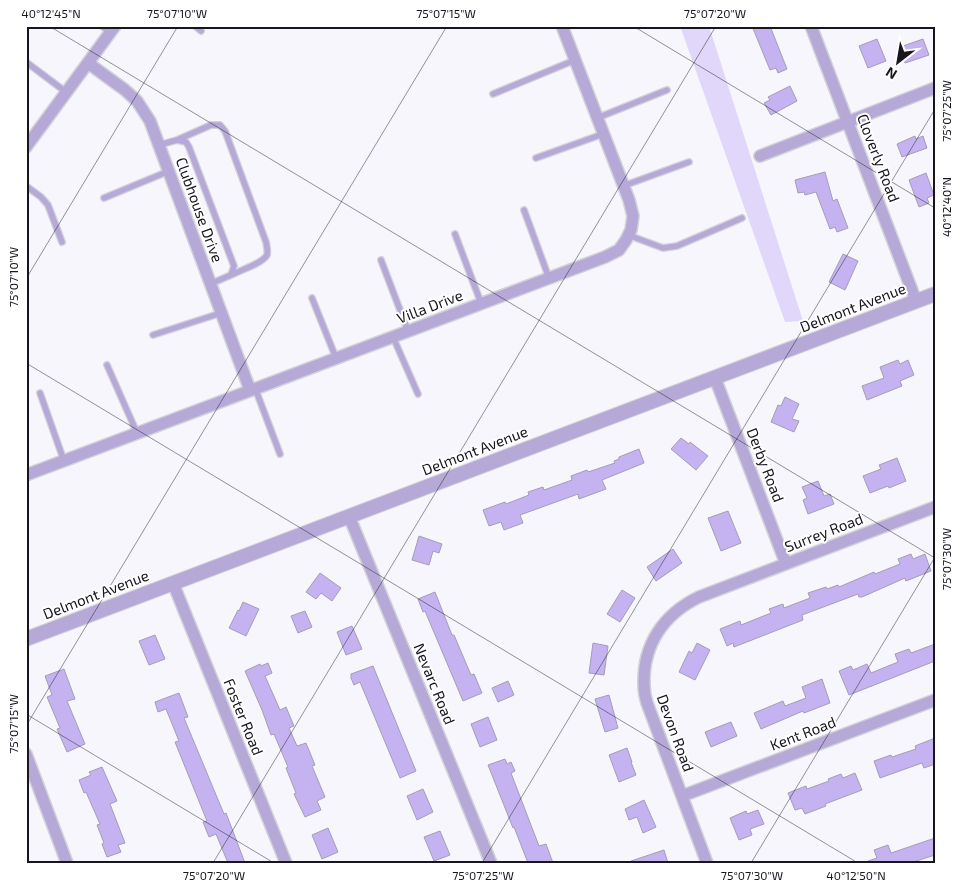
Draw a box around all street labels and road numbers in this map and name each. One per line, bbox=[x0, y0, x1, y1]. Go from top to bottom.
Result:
street label: Cloverly Road bbox=[854, 111, 904, 204]
street label: Clubhouse Drive bbox=[173, 155, 227, 265]
street label: Delmont Avenue bbox=[797, 279, 908, 336]
street label: Villa Drive bbox=[394, 285, 465, 327]
street label: Delmont Avenue bbox=[419, 422, 530, 479]
street label: Derby Road bbox=[744, 425, 788, 504]
street label: Surrey Road bbox=[782, 509, 865, 555]
street label: Delmont Avenue bbox=[40, 566, 151, 623]
street label: Nevarc Road bbox=[411, 641, 459, 727]
street label: Foster Road bbox=[220, 676, 268, 758]
street label: Devon Road bbox=[654, 692, 698, 774]
street label: Kent Road bbox=[767, 712, 838, 754]

